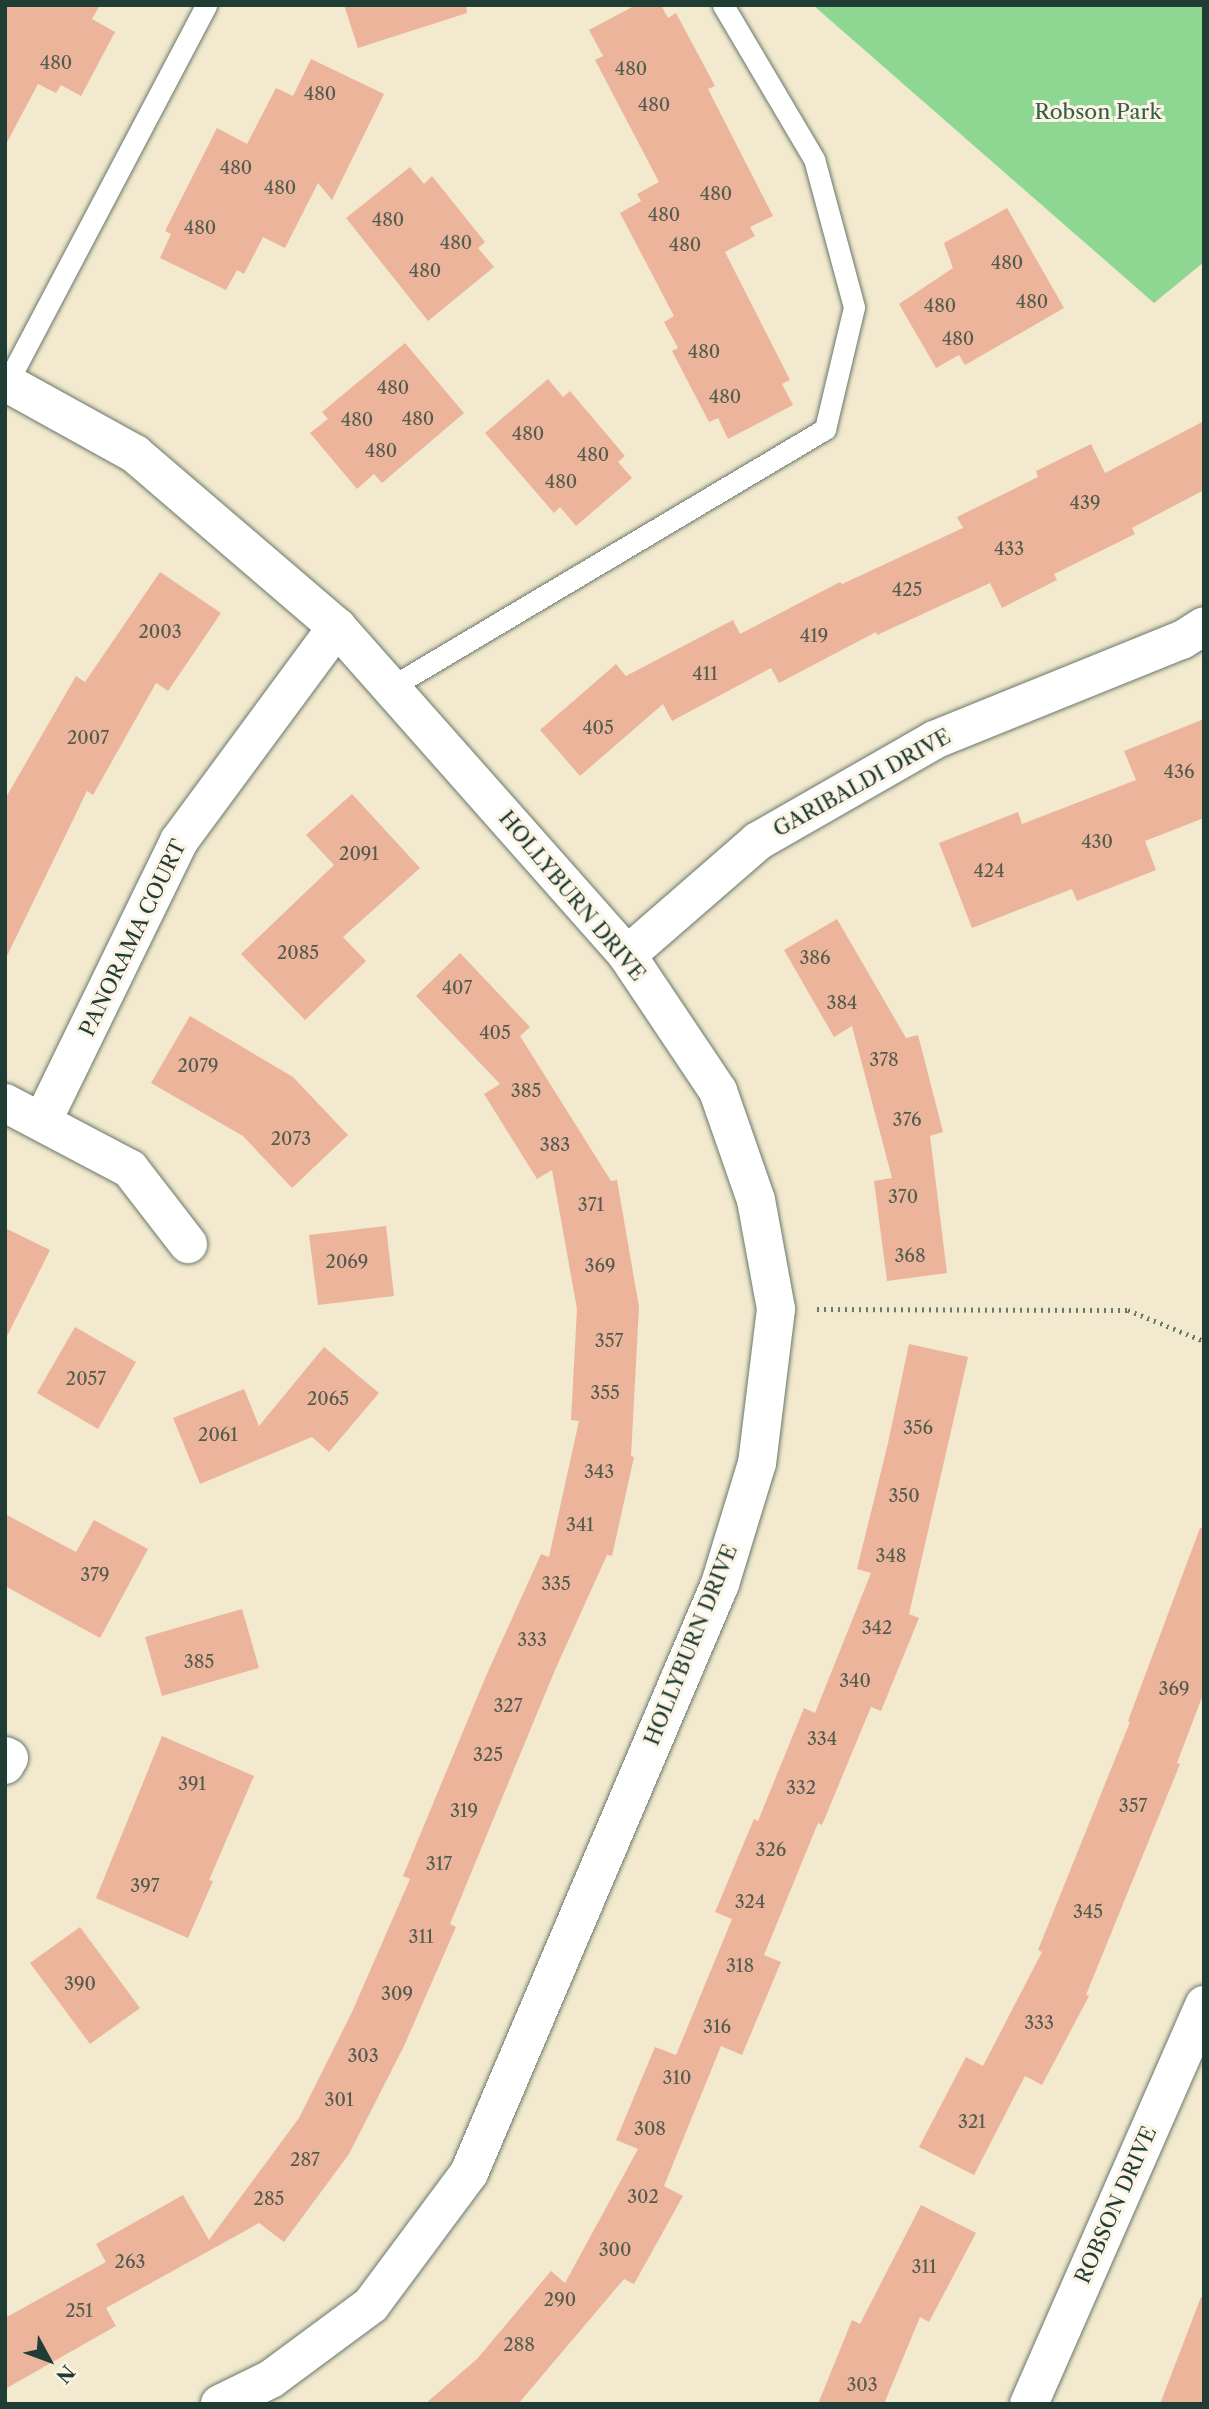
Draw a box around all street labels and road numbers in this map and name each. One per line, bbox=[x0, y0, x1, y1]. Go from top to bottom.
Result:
street label: GARIBALDI DRIVE bbox=[769, 724, 955, 842]
street label: HOLLYBURN DRIVE bbox=[493, 806, 651, 986]
street label: PANORAMA COURT bbox=[74, 835, 192, 1041]
street label: HOLLYBURN DRIVE bbox=[639, 1541, 743, 1749]
street label: ROBSON DRIVE bbox=[1070, 2122, 1162, 2288]

